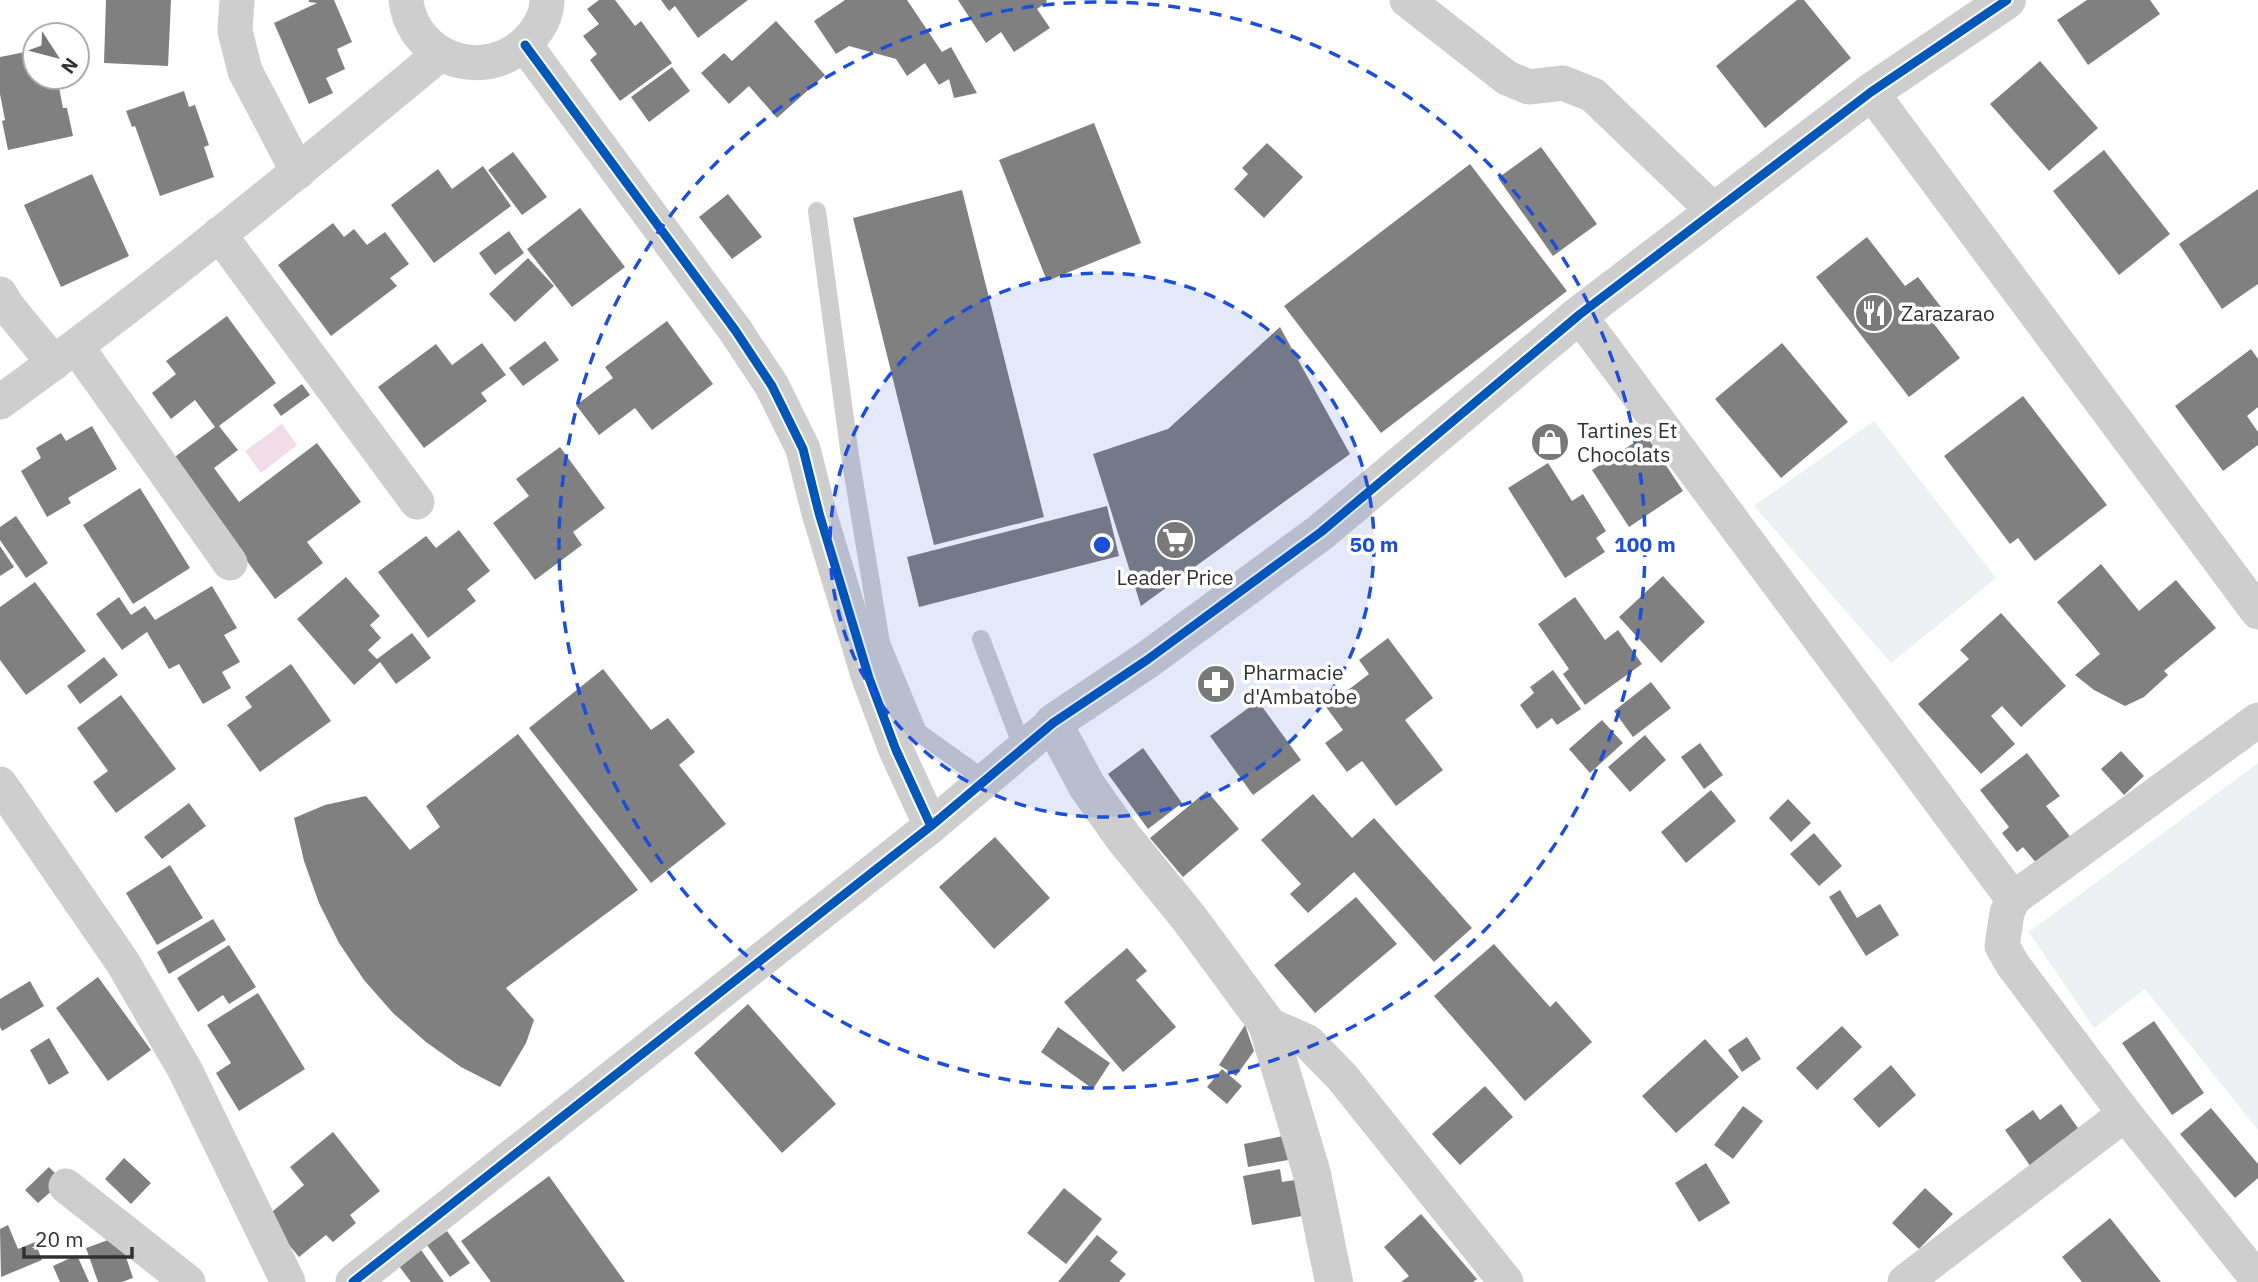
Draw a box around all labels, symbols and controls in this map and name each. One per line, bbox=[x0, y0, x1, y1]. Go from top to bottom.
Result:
north arrow bbox=[21, 21, 91, 91]
text: N bbox=[56, 53, 84, 79]
restaurant icon: Zarazarao bbox=[1853, 292, 1895, 334]
place label: Zarazarao bbox=[1901, 299, 1995, 327]
place label: Tartines Et Chocolats bbox=[1577, 416, 1677, 468]
shop icon: Tartines Et Chocolats bbox=[1529, 421, 1571, 463]
supermarket icon: Leader Price bbox=[1154, 519, 1196, 561]
text: 50 m bbox=[1350, 530, 1398, 558]
text: 100 m bbox=[1614, 530, 1676, 558]
centre of rings bbox=[1090, 533, 1114, 557]
place label: Leader Price bbox=[1117, 563, 1233, 591]
place label: Pharmacie d'Ambatobe bbox=[1243, 658, 1357, 710]
pharmacy icon: Pharmacie d'Ambatobe bbox=[1195, 663, 1237, 705]
scale bar bbox=[24, 1216, 133, 1260]
text: 20 m bbox=[35, 1225, 84, 1253]

